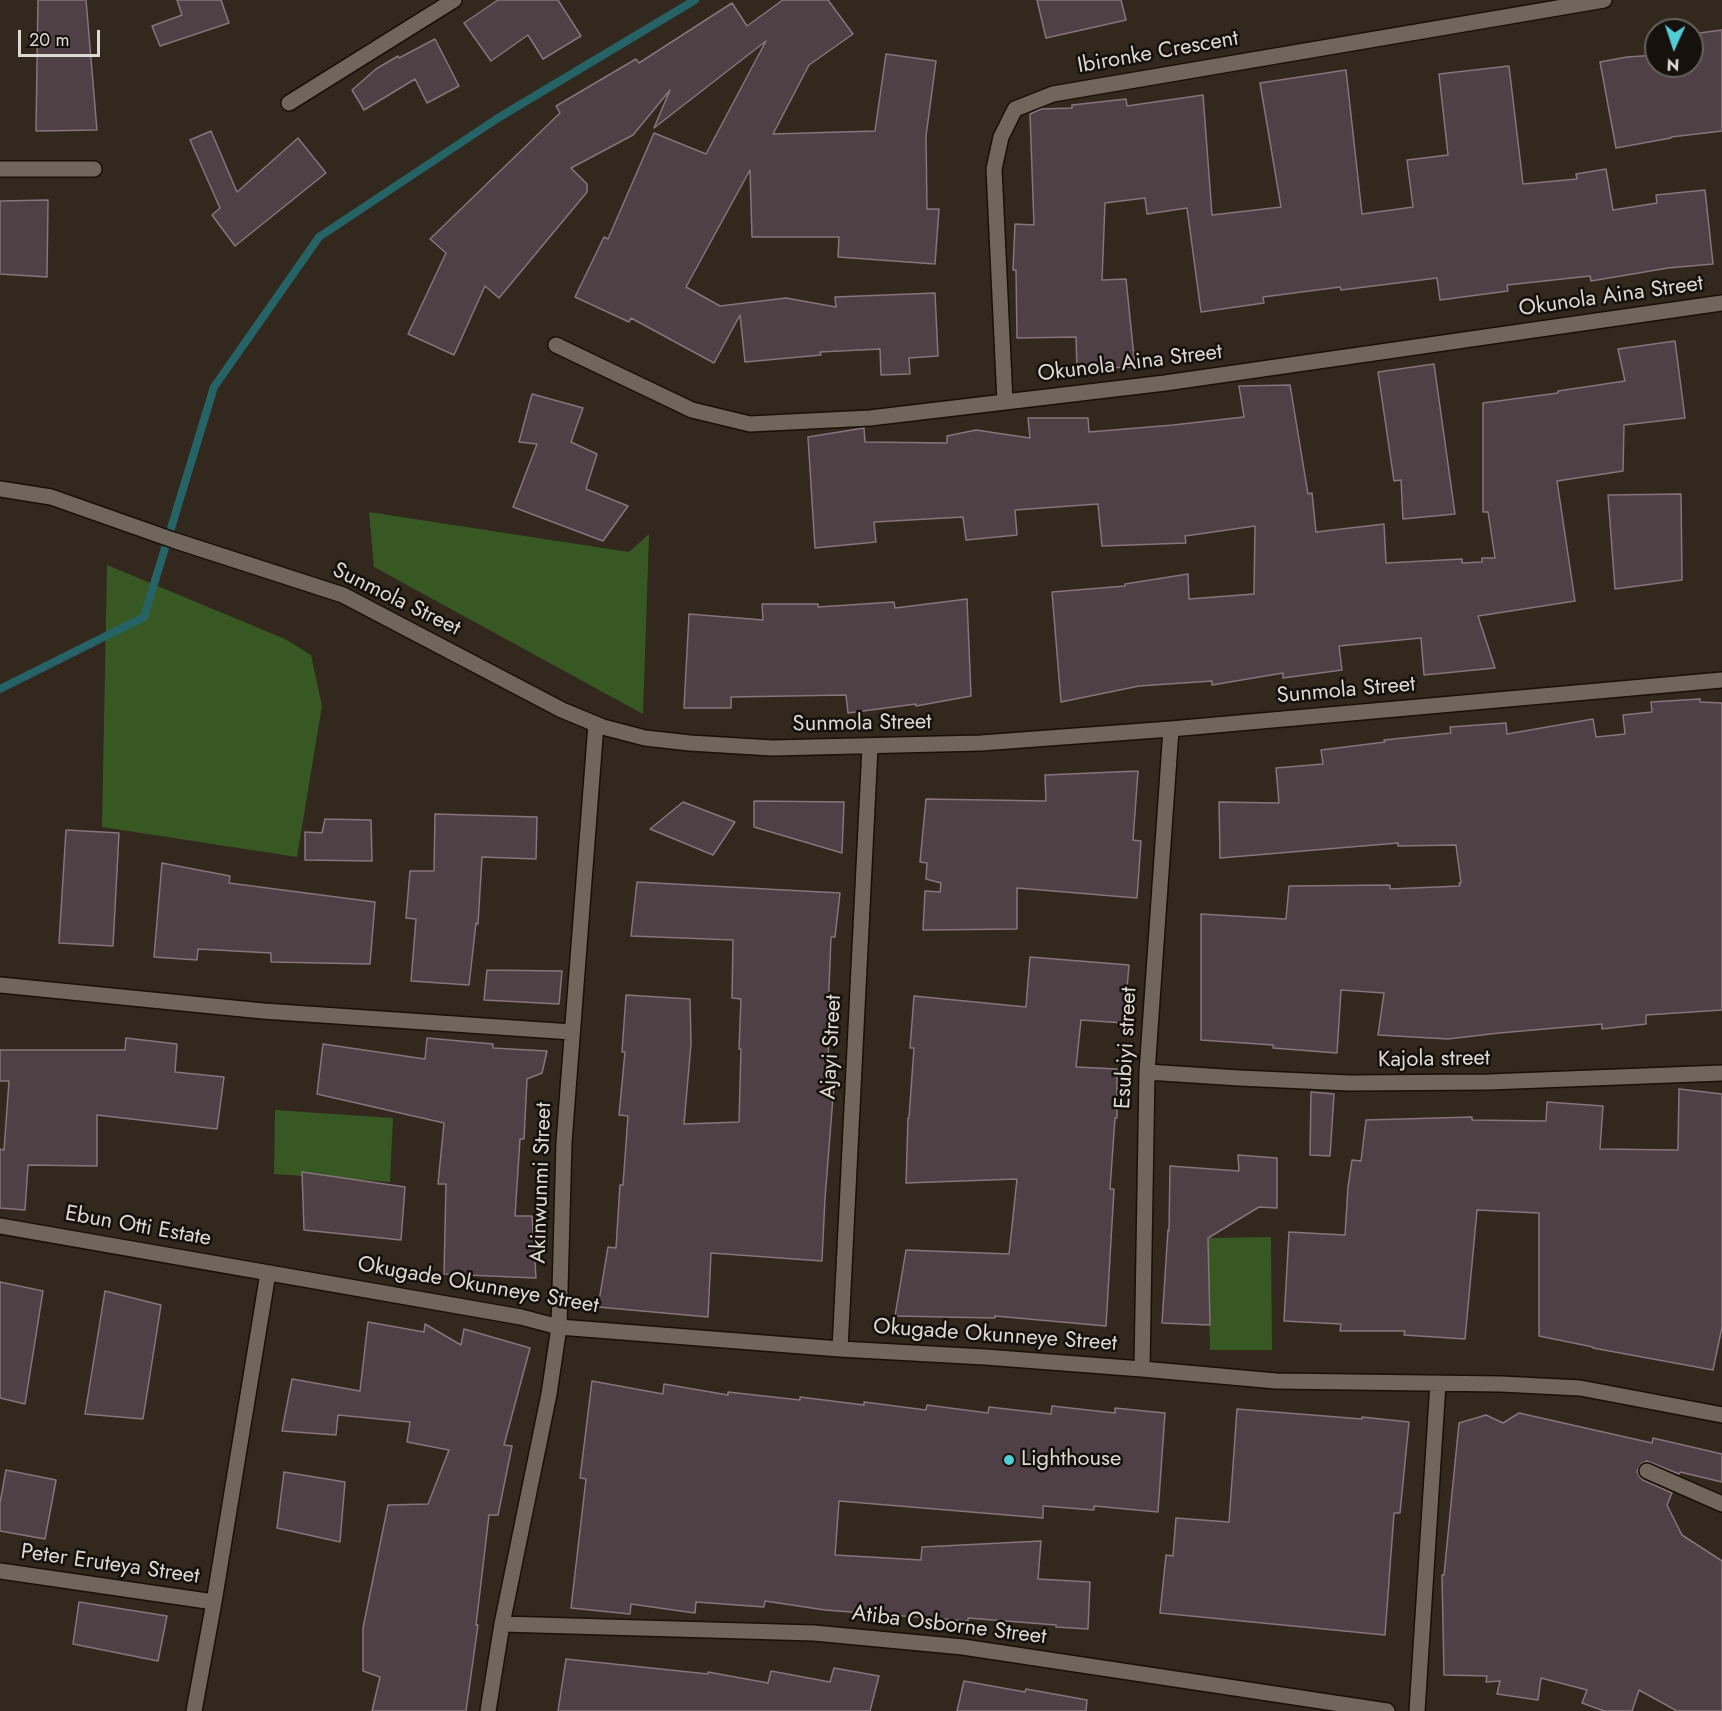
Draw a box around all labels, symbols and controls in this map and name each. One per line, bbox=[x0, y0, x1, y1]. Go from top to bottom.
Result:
scale bar bbox=[21, 18, 104, 56]
north arrow bbox=[1644, 18, 1704, 78]
street label: Ibironke Crescent bbox=[1076, 26, 1240, 80]
text: 20 m bbox=[29, 27, 69, 53]
text: N bbox=[1666, 53, 1680, 76]
street label: Okunola Aina Street bbox=[1517, 271, 1705, 323]
street label: Okunola Aina Street bbox=[1036, 340, 1224, 388]
street label: Sunmola Street bbox=[328, 558, 464, 642]
street label: Sunmola Street bbox=[1276, 672, 1416, 710]
street label: Sunmola Street bbox=[792, 710, 932, 738]
street label: Esubiyi street bbox=[1111, 986, 1143, 1110]
street label: Ajayi Street bbox=[816, 994, 848, 1100]
street label: Kajola street bbox=[1378, 1046, 1490, 1074]
street label: Akinwunmi Street bbox=[526, 1102, 558, 1264]
street label: Ebun Otti Estate bbox=[63, 1201, 213, 1253]
street label: Okugade Okunneye Street bbox=[355, 1252, 601, 1320]
street label: Okugade Okunneye Street bbox=[872, 1314, 1118, 1358]
place label: Lighthouse bbox=[1021, 1447, 1121, 1473]
marker: Lighthouse bbox=[1002, 1453, 1016, 1467]
street label: Peter Eruteya Street bbox=[19, 1539, 201, 1591]
street label: Atiba Osborne Street bbox=[850, 1601, 1048, 1651]

